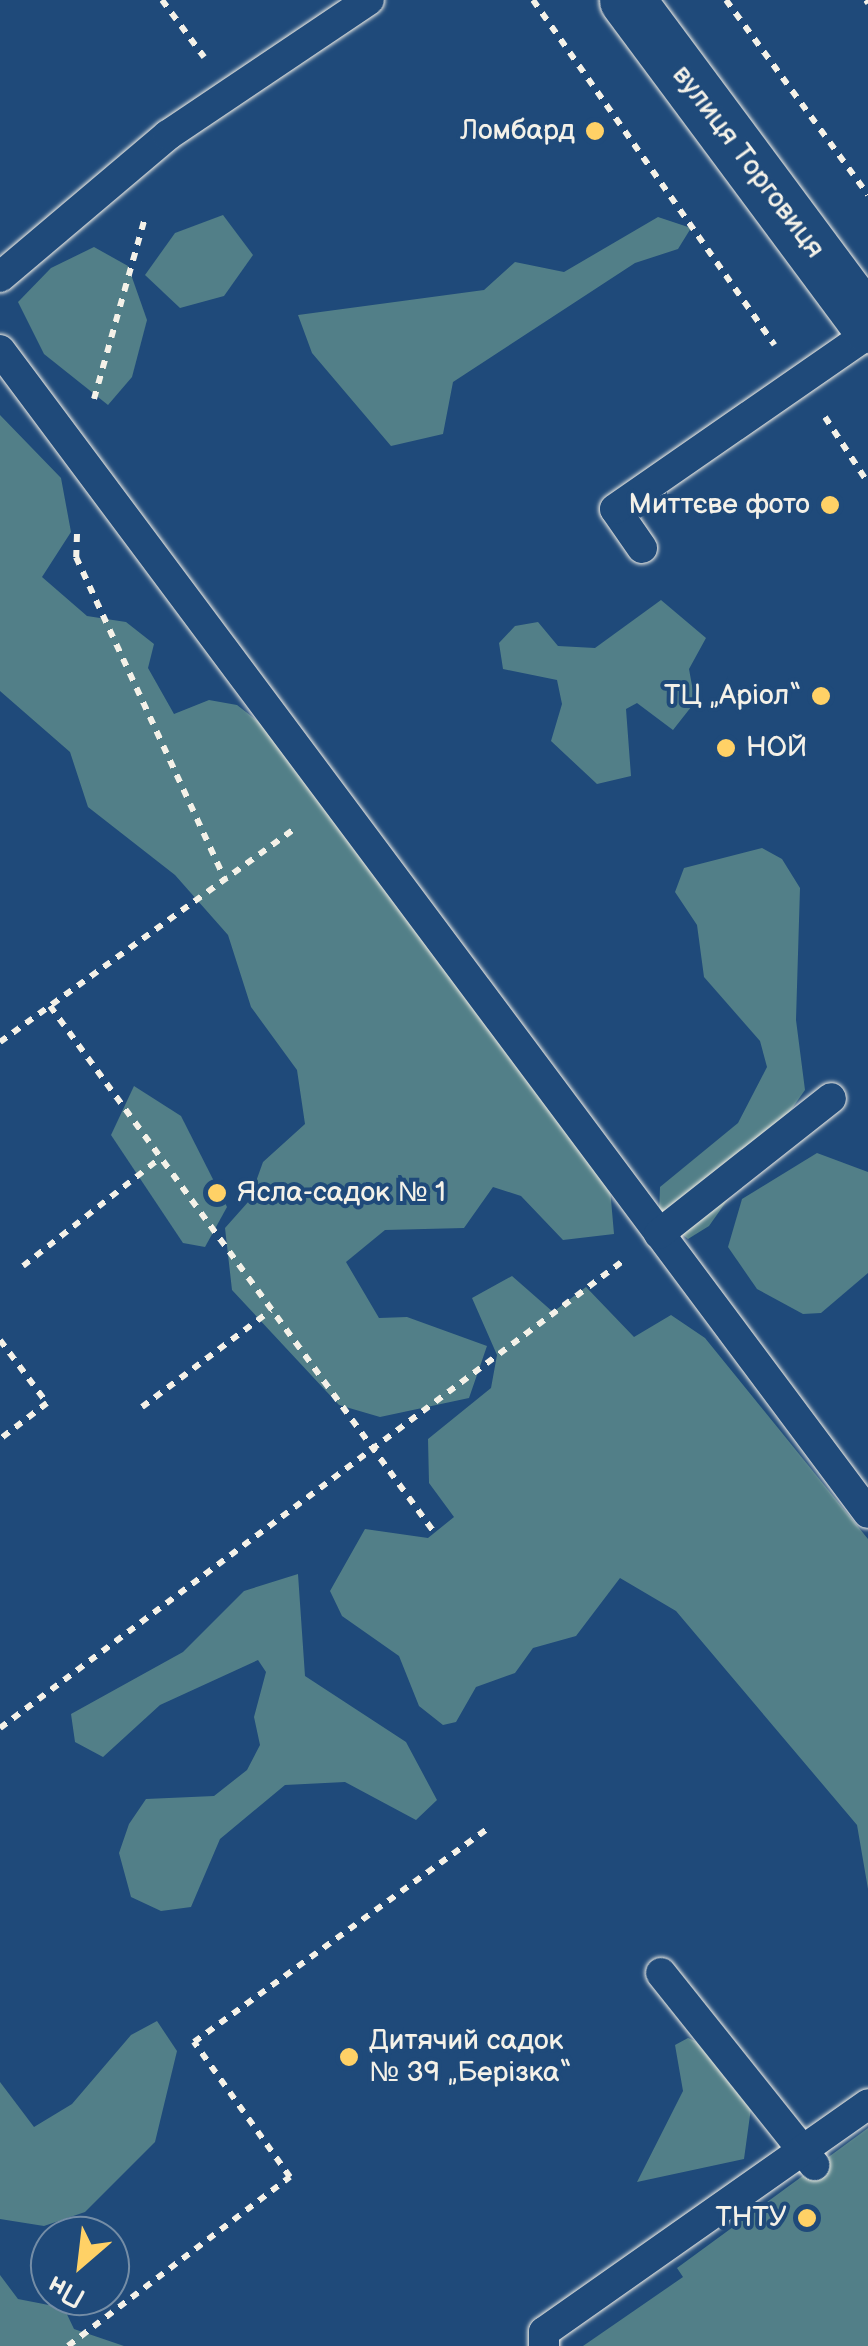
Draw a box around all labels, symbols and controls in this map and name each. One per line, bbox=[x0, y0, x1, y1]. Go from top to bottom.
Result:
street label: вулиця Торговиця bbox=[665, 59, 831, 265]
place label: Ломбард bbox=[460, 114, 575, 148]
marker: Ломбард bbox=[584, 120, 606, 142]
place label: Миттєве фото bbox=[629, 488, 810, 522]
marker: Миттєве фото bbox=[819, 494, 841, 516]
place label: ТЦ „Аріол“ bbox=[664, 679, 801, 713]
marker: ТЦ „Аріол“ bbox=[810, 685, 832, 707]
place label: НОЙ bbox=[746, 731, 808, 765]
marker: НОЙ bbox=[715, 737, 737, 759]
place label: Ясла-садок № 1 bbox=[237, 1176, 446, 1210]
marker: Ясла-садок № 1 bbox=[206, 1182, 228, 1204]
place label: Дитячий садок № 39 „Берізка“ bbox=[369, 2024, 571, 2090]
marker: Дитячий садок № 39 „Берізка“ bbox=[338, 2046, 360, 2068]
place label: ТНТУ bbox=[715, 2201, 787, 2235]
marker: ТНТУ bbox=[796, 2207, 818, 2229]
north arrow bbox=[30, 2216, 130, 2316]
text: Пн bbox=[42, 2268, 91, 2314]

